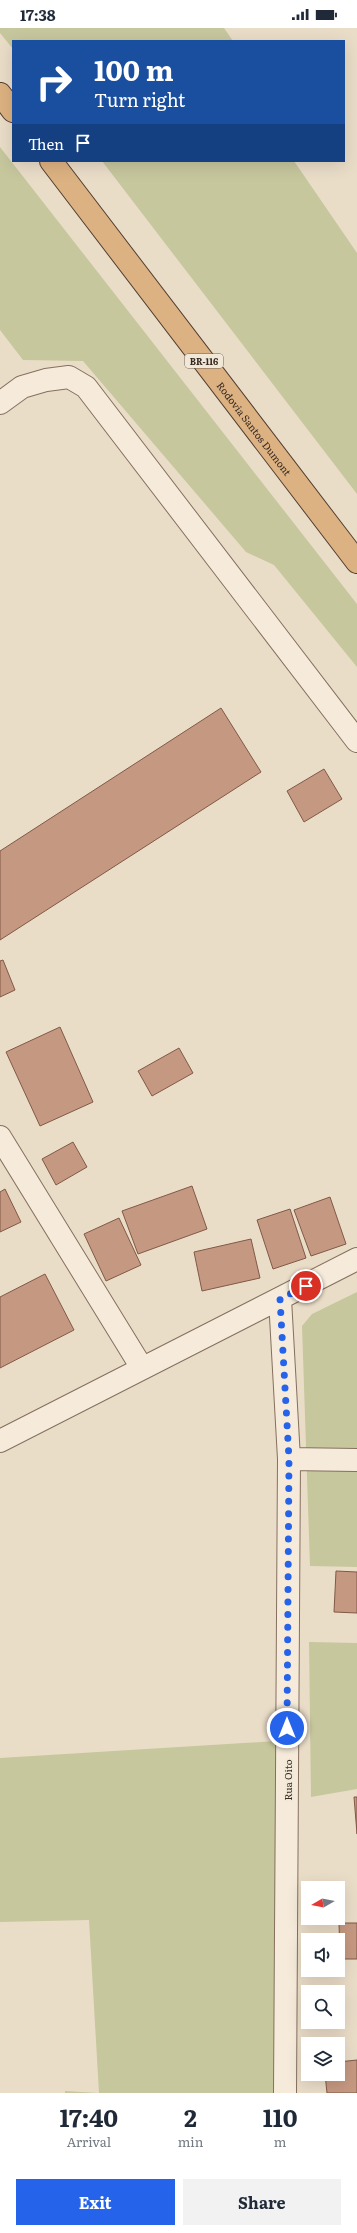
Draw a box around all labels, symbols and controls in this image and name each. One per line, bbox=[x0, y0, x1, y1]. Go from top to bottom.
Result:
text: 17:38 bbox=[20, 3, 56, 26]
text: 100 m bbox=[94, 48, 174, 90]
icon: right bbox=[28, 56, 80, 108]
text: Turn right bbox=[94, 86, 185, 113]
text: Then bbox=[28, 132, 64, 155]
icon: arrive bbox=[72, 132, 94, 154]
road number: BR-116 bbox=[185, 354, 223, 368]
street label: Rodovia Santos Dumont bbox=[214, 378, 296, 478]
pin bbox=[289, 1269, 323, 1303]
icon: arrive bbox=[295, 1275, 317, 1297]
position arrow bbox=[266, 1707, 308, 1749]
street label: Rua Oito bbox=[280, 1759, 295, 1801]
north arrow bbox=[301, 1881, 345, 1925]
map controls bbox=[301, 1881, 345, 2081]
button: sound bbox=[301, 1933, 345, 1977]
button: search bbox=[301, 1985, 345, 2029]
button: layers bbox=[301, 2037, 345, 2081]
text: 17:40 bbox=[60, 2099, 118, 2134]
text: 2 bbox=[184, 2099, 197, 2134]
text: 110 bbox=[263, 2099, 297, 2134]
text: Arrival bbox=[67, 2132, 111, 2151]
text: min bbox=[178, 2132, 203, 2151]
text: m bbox=[274, 2132, 286, 2151]
button: Exit bbox=[16, 2179, 175, 2225]
button: Share bbox=[183, 2179, 341, 2225]

